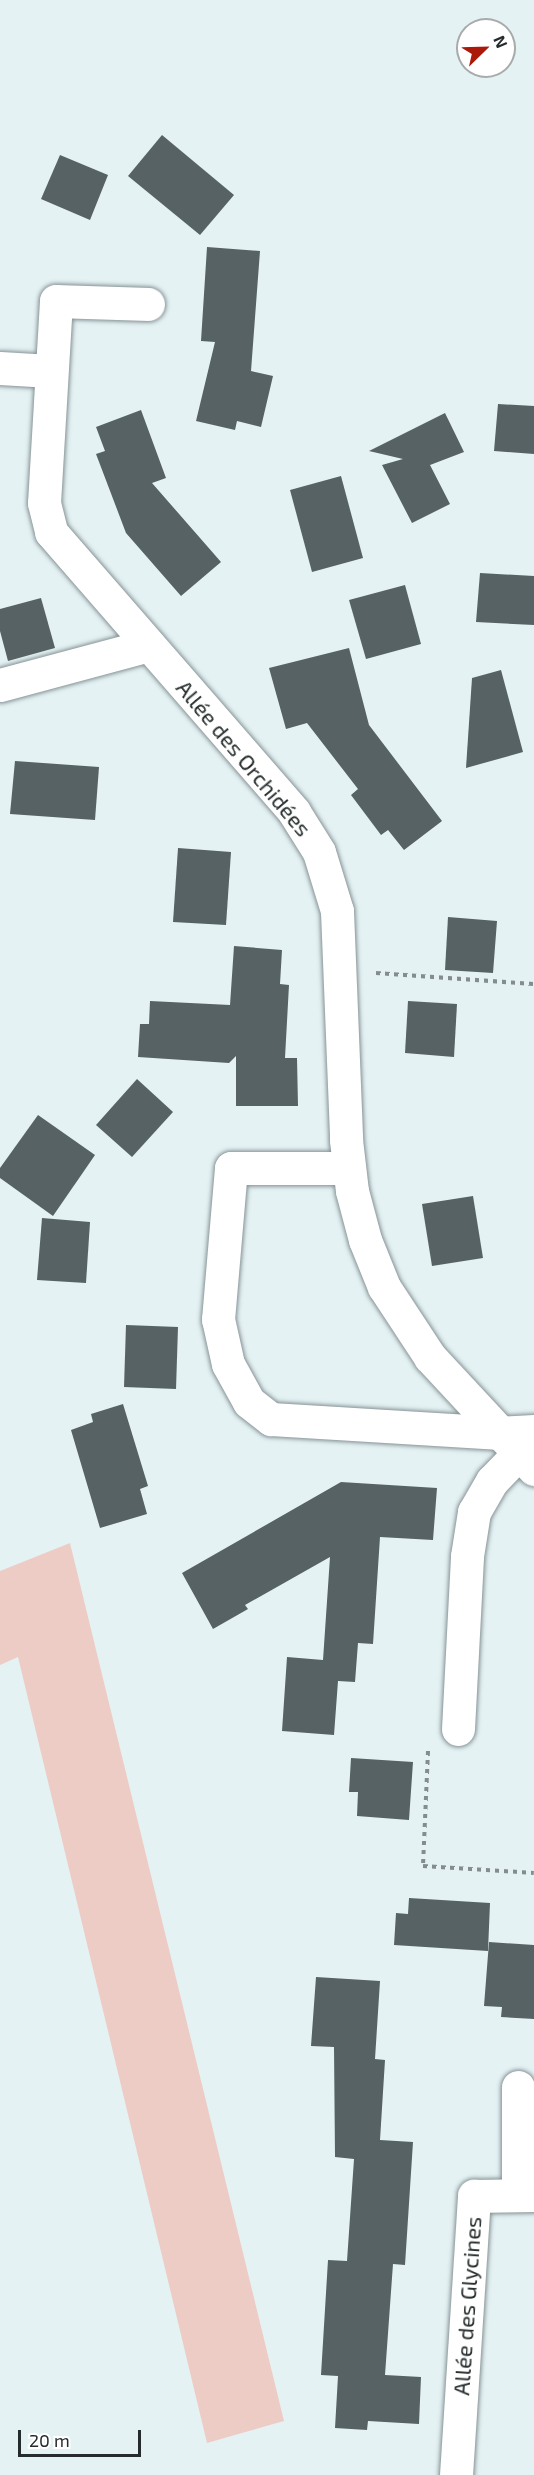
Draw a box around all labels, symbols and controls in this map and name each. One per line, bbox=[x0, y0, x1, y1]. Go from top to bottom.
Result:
north arrow bbox=[456, 18, 516, 78]
text: N bbox=[490, 33, 512, 51]
street label: Allée des Orchidées bbox=[171, 675, 317, 841]
street label: Allée des Glycines bbox=[448, 2216, 486, 2396]
scale bar bbox=[21, 2418, 144, 2456]
text: 20 m bbox=[29, 2429, 70, 2451]

